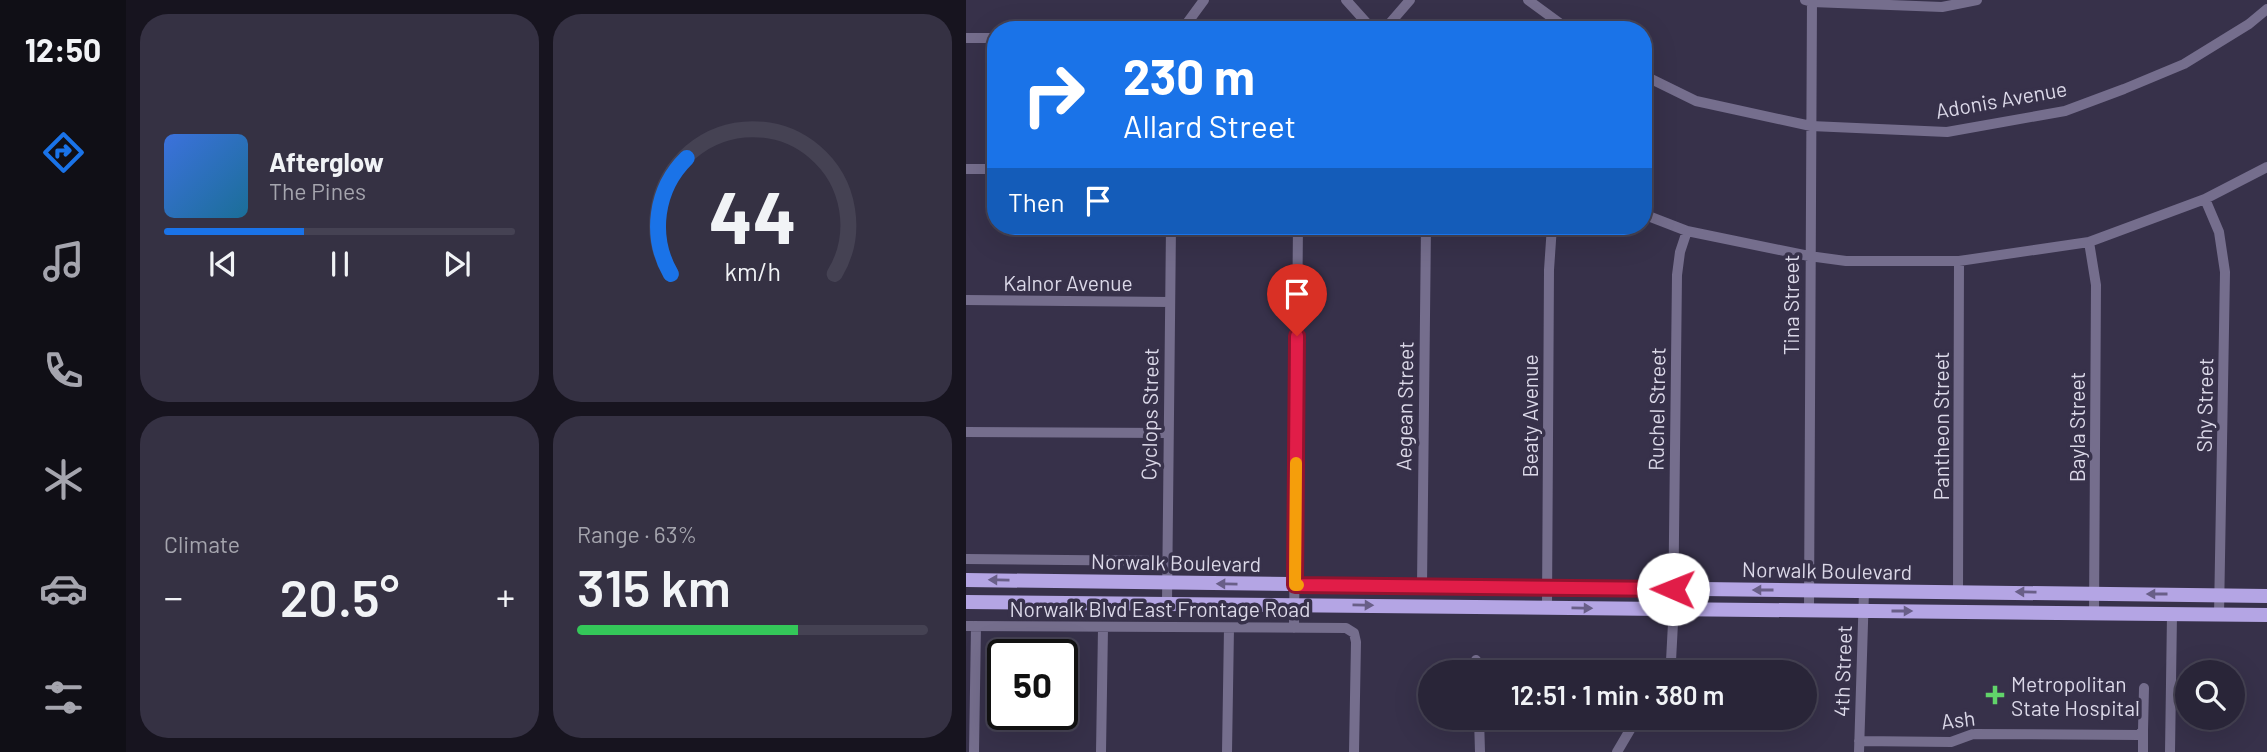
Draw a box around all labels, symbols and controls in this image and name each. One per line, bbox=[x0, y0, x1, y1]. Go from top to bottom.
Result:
text: 12:50 bbox=[25, 30, 101, 68]
text: 230 m bbox=[1123, 46, 1255, 105]
icon: right bbox=[1008, 49, 1099, 140]
street label: Adonis Avenue bbox=[1933, 75, 2069, 123]
text: Allard Street bbox=[1123, 106, 1296, 144]
icon: directions bbox=[39, 128, 88, 177]
text: Afterglow bbox=[269, 146, 384, 177]
text: 44 bbox=[708, 172, 797, 260]
text: The Pines bbox=[269, 177, 366, 205]
icon: arrive bbox=[1079, 182, 1117, 220]
text: Then bbox=[1008, 186, 1065, 217]
icon: music bbox=[39, 237, 88, 286]
icon: previous bbox=[204, 245, 242, 283]
icon: pause bbox=[321, 245, 359, 283]
icon: next bbox=[438, 245, 476, 283]
street label: Tina Street bbox=[1778, 255, 1803, 355]
text: km/h bbox=[724, 256, 781, 286]
pin bbox=[1267, 264, 1327, 336]
street label: Kalnor Avenue bbox=[1003, 270, 1133, 295]
icon: arrive bbox=[1278, 275, 1316, 313]
street label: Aegean Street bbox=[1390, 341, 1418, 471]
icon: phone bbox=[39, 346, 88, 395]
street label: Ruchel Street bbox=[1642, 347, 1670, 471]
street label: Cyclops Street bbox=[1135, 348, 1163, 480]
street label: Pantheon Street bbox=[1928, 352, 1953, 500]
street label: Beaty Avenue bbox=[1517, 354, 1542, 478]
street label: Shy Street bbox=[2191, 357, 2217, 453]
street label: Bayla Street bbox=[2064, 372, 2089, 482]
icon: climate bbox=[39, 455, 88, 504]
text: Range · 63% bbox=[577, 520, 697, 548]
text: Climate bbox=[164, 530, 240, 558]
street label: Norwalk Boulevard bbox=[1091, 548, 1261, 576]
position arrow bbox=[1636, 552, 1710, 626]
text: 315 km bbox=[577, 555, 731, 617]
street label: Norwalk Boulevard bbox=[1742, 556, 1912, 584]
icon: car bbox=[39, 564, 88, 613]
text: 20.5° bbox=[280, 565, 399, 627]
text: − bbox=[164, 573, 183, 619]
text: + bbox=[496, 573, 515, 619]
one-way arrow bbox=[988, 575, 1010, 586]
one-way arrow bbox=[1215, 578, 1237, 590]
one-way arrow bbox=[1752, 584, 1774, 596]
one-way arrow bbox=[2015, 587, 2037, 598]
one-way arrow bbox=[2146, 588, 2168, 599]
street label: Norwalk Blvd East Frontage Road bbox=[1009, 596, 1311, 621]
one-way arrow bbox=[1352, 599, 1374, 611]
one-way arrow bbox=[1572, 602, 1594, 614]
one-way arrow bbox=[1891, 605, 1913, 617]
street label: 4th Street bbox=[1828, 625, 1856, 717]
speed limit sign: 50 bbox=[987, 639, 1078, 730]
map controls bbox=[2175, 660, 2245, 730]
button: search bbox=[2175, 660, 2245, 730]
place label: Metropolitan State Hospital bbox=[2011, 671, 2140, 720]
icon: filters bbox=[39, 673, 88, 722]
text: 12:51 · 1 min · 380 m bbox=[1511, 679, 1724, 710]
marker: Metropolitan State Hospital bbox=[1985, 685, 2005, 705]
street label: Ash bbox=[1940, 705, 1976, 733]

